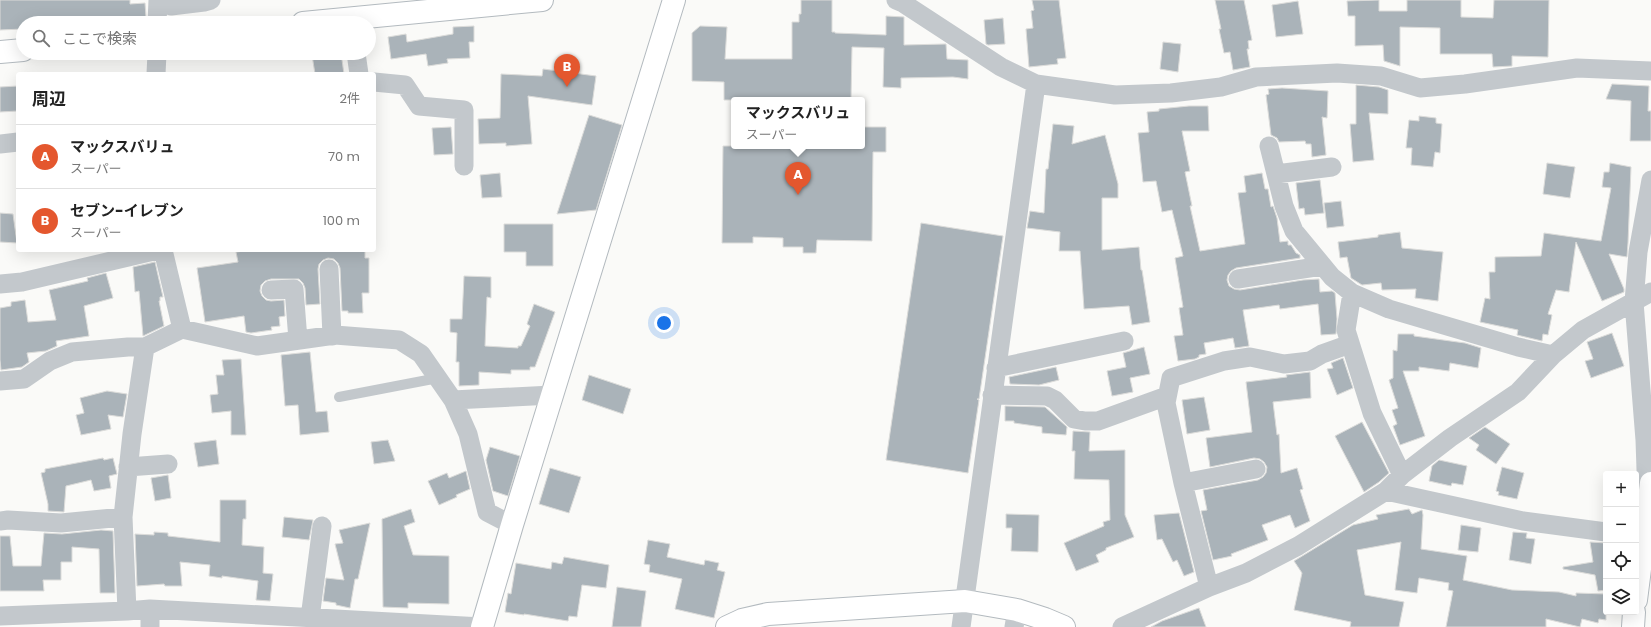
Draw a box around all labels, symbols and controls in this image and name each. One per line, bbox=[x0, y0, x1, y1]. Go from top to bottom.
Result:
search box bbox=[16, 16, 376, 60]
icon: search bbox=[30, 27, 52, 49]
text: ここで検索 bbox=[62, 28, 137, 49]
pin: B bbox=[554, 54, 580, 87]
text: 周辺 bbox=[32, 87, 66, 111]
text: 2件 bbox=[340, 89, 360, 108]
popup bbox=[731, 97, 865, 149]
text: マックスバリュ bbox=[746, 102, 850, 123]
text: スーパー bbox=[746, 125, 798, 144]
text: マックスバリュ bbox=[70, 136, 175, 157]
text: A bbox=[40, 147, 50, 166]
text: 70 m bbox=[328, 147, 360, 166]
text: スーパー bbox=[70, 159, 122, 178]
pin: A bbox=[785, 162, 811, 195]
text: セブン-イレブン bbox=[70, 200, 184, 221]
text: B bbox=[41, 211, 49, 230]
text: 100 m bbox=[323, 211, 360, 230]
text: スーパー bbox=[70, 223, 122, 242]
your location bbox=[654, 313, 674, 333]
map controls bbox=[1603, 471, 1639, 615]
button: + bbox=[1603, 471, 1639, 507]
button: − bbox=[1603, 507, 1639, 543]
button: locate bbox=[1603, 543, 1639, 579]
button: layers bbox=[1603, 579, 1639, 615]

